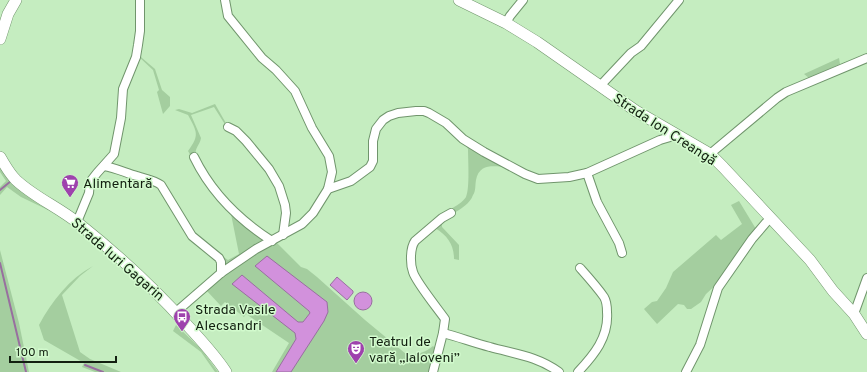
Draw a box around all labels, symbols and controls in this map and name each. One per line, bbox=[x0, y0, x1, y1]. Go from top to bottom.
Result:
street label: Strada Ion Creangă bbox=[609, 91, 719, 170]
supermarket icon: Alimentară bbox=[60, 173, 80, 198]
place label: Alimentară bbox=[83, 176, 152, 193]
street label: Strada Iuri Gagarin bbox=[67, 215, 167, 305]
place label: Strada Vasile Alecsandri bbox=[195, 302, 276, 335]
bus stop icon: Strada Vasile Alecsandri bbox=[172, 307, 192, 332]
place label: Teatrul de vară „Ialoveni” bbox=[369, 334, 460, 367]
scale bar bbox=[10, 338, 116, 364]
theatre icon: Teatrul de vară „Ialoveni” bbox=[346, 339, 366, 364]
text: 100 m bbox=[16, 345, 49, 361]

